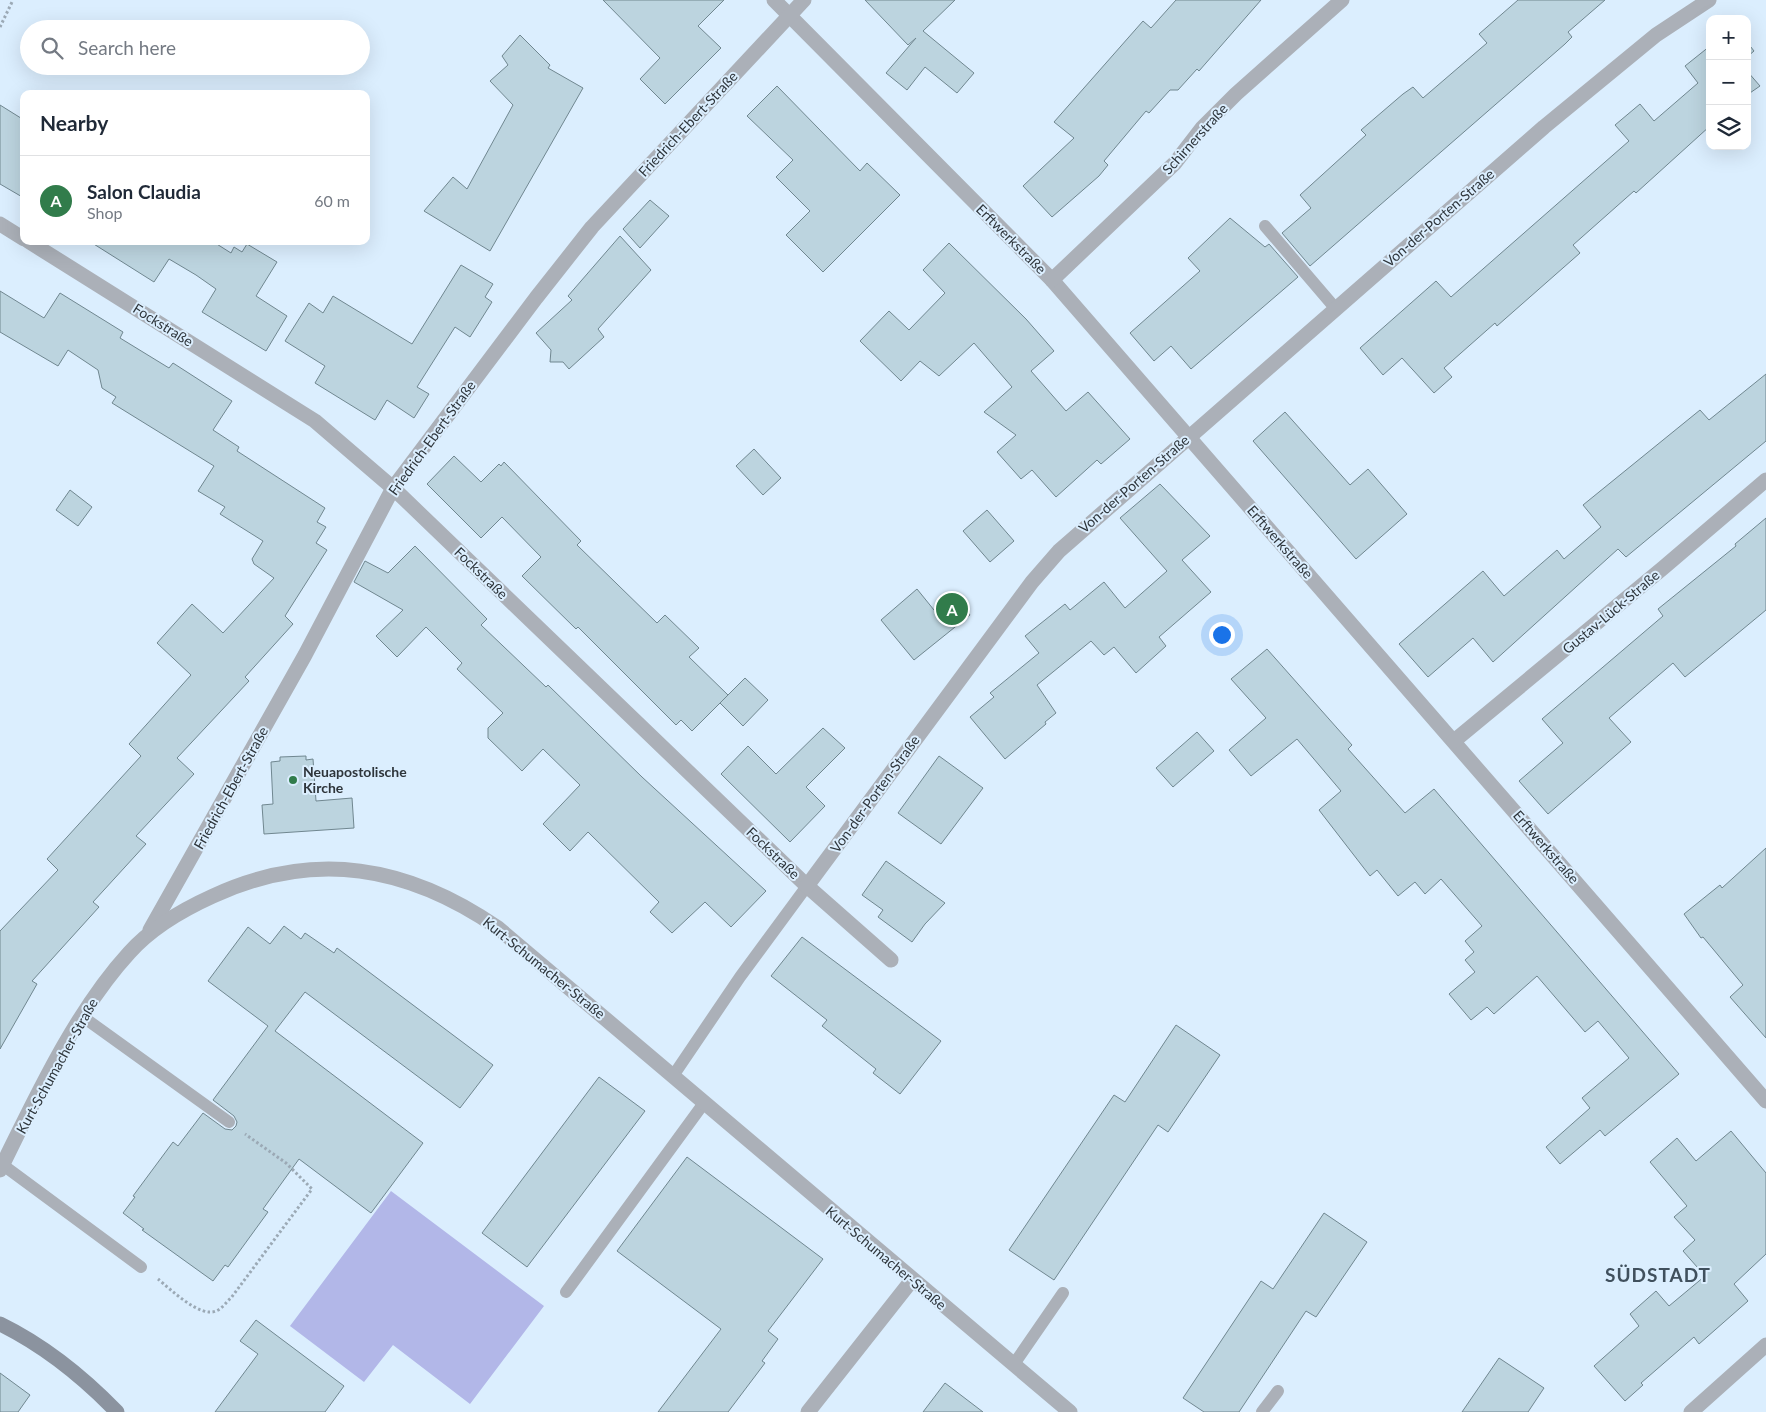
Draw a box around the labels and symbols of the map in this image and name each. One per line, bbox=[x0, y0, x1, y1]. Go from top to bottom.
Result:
street label: Friedrich-Ebert-Straße bbox=[635, 68, 741, 180]
street label: Schirnerstraße bbox=[1158, 100, 1231, 178]
street label: Von-der-Porten-Straße bbox=[1380, 165, 1497, 270]
street label: Erftwerkstraße bbox=[973, 200, 1050, 277]
street label: Fockstraße bbox=[130, 299, 196, 350]
street label: Friedrich-Ebert-Straße bbox=[384, 377, 479, 498]
street label: Von-der-Porten-Straße bbox=[1075, 431, 1192, 536]
street label: Erftwerkstraße bbox=[1244, 502, 1317, 582]
street label: Fockstraße bbox=[451, 543, 512, 602]
street label: Gustav-Lück-Straße bbox=[1559, 566, 1663, 657]
pin: A bbox=[936, 590, 968, 628]
your location bbox=[1209, 622, 1235, 648]
street label: Friedrich-Ebert-Straße bbox=[190, 724, 271, 852]
street label: Von-der-Porten-Straße bbox=[826, 732, 923, 856]
place label: Neuapostolische Kirche bbox=[303, 763, 407, 796]
marker: Neuapostolische Kirche bbox=[287, 774, 299, 786]
street label: Erftwerkstraße bbox=[1510, 807, 1583, 887]
street label: Fockstraße bbox=[743, 823, 804, 882]
street label: Kurt-Schumacher-Straße bbox=[480, 913, 609, 1022]
street label: Kurt-Schumacher-Straße bbox=[12, 995, 101, 1136]
street label: Kurt-Schumacher-Straße bbox=[823, 1202, 950, 1313]
district label: SÜDSTADT bbox=[1605, 1263, 1711, 1286]

